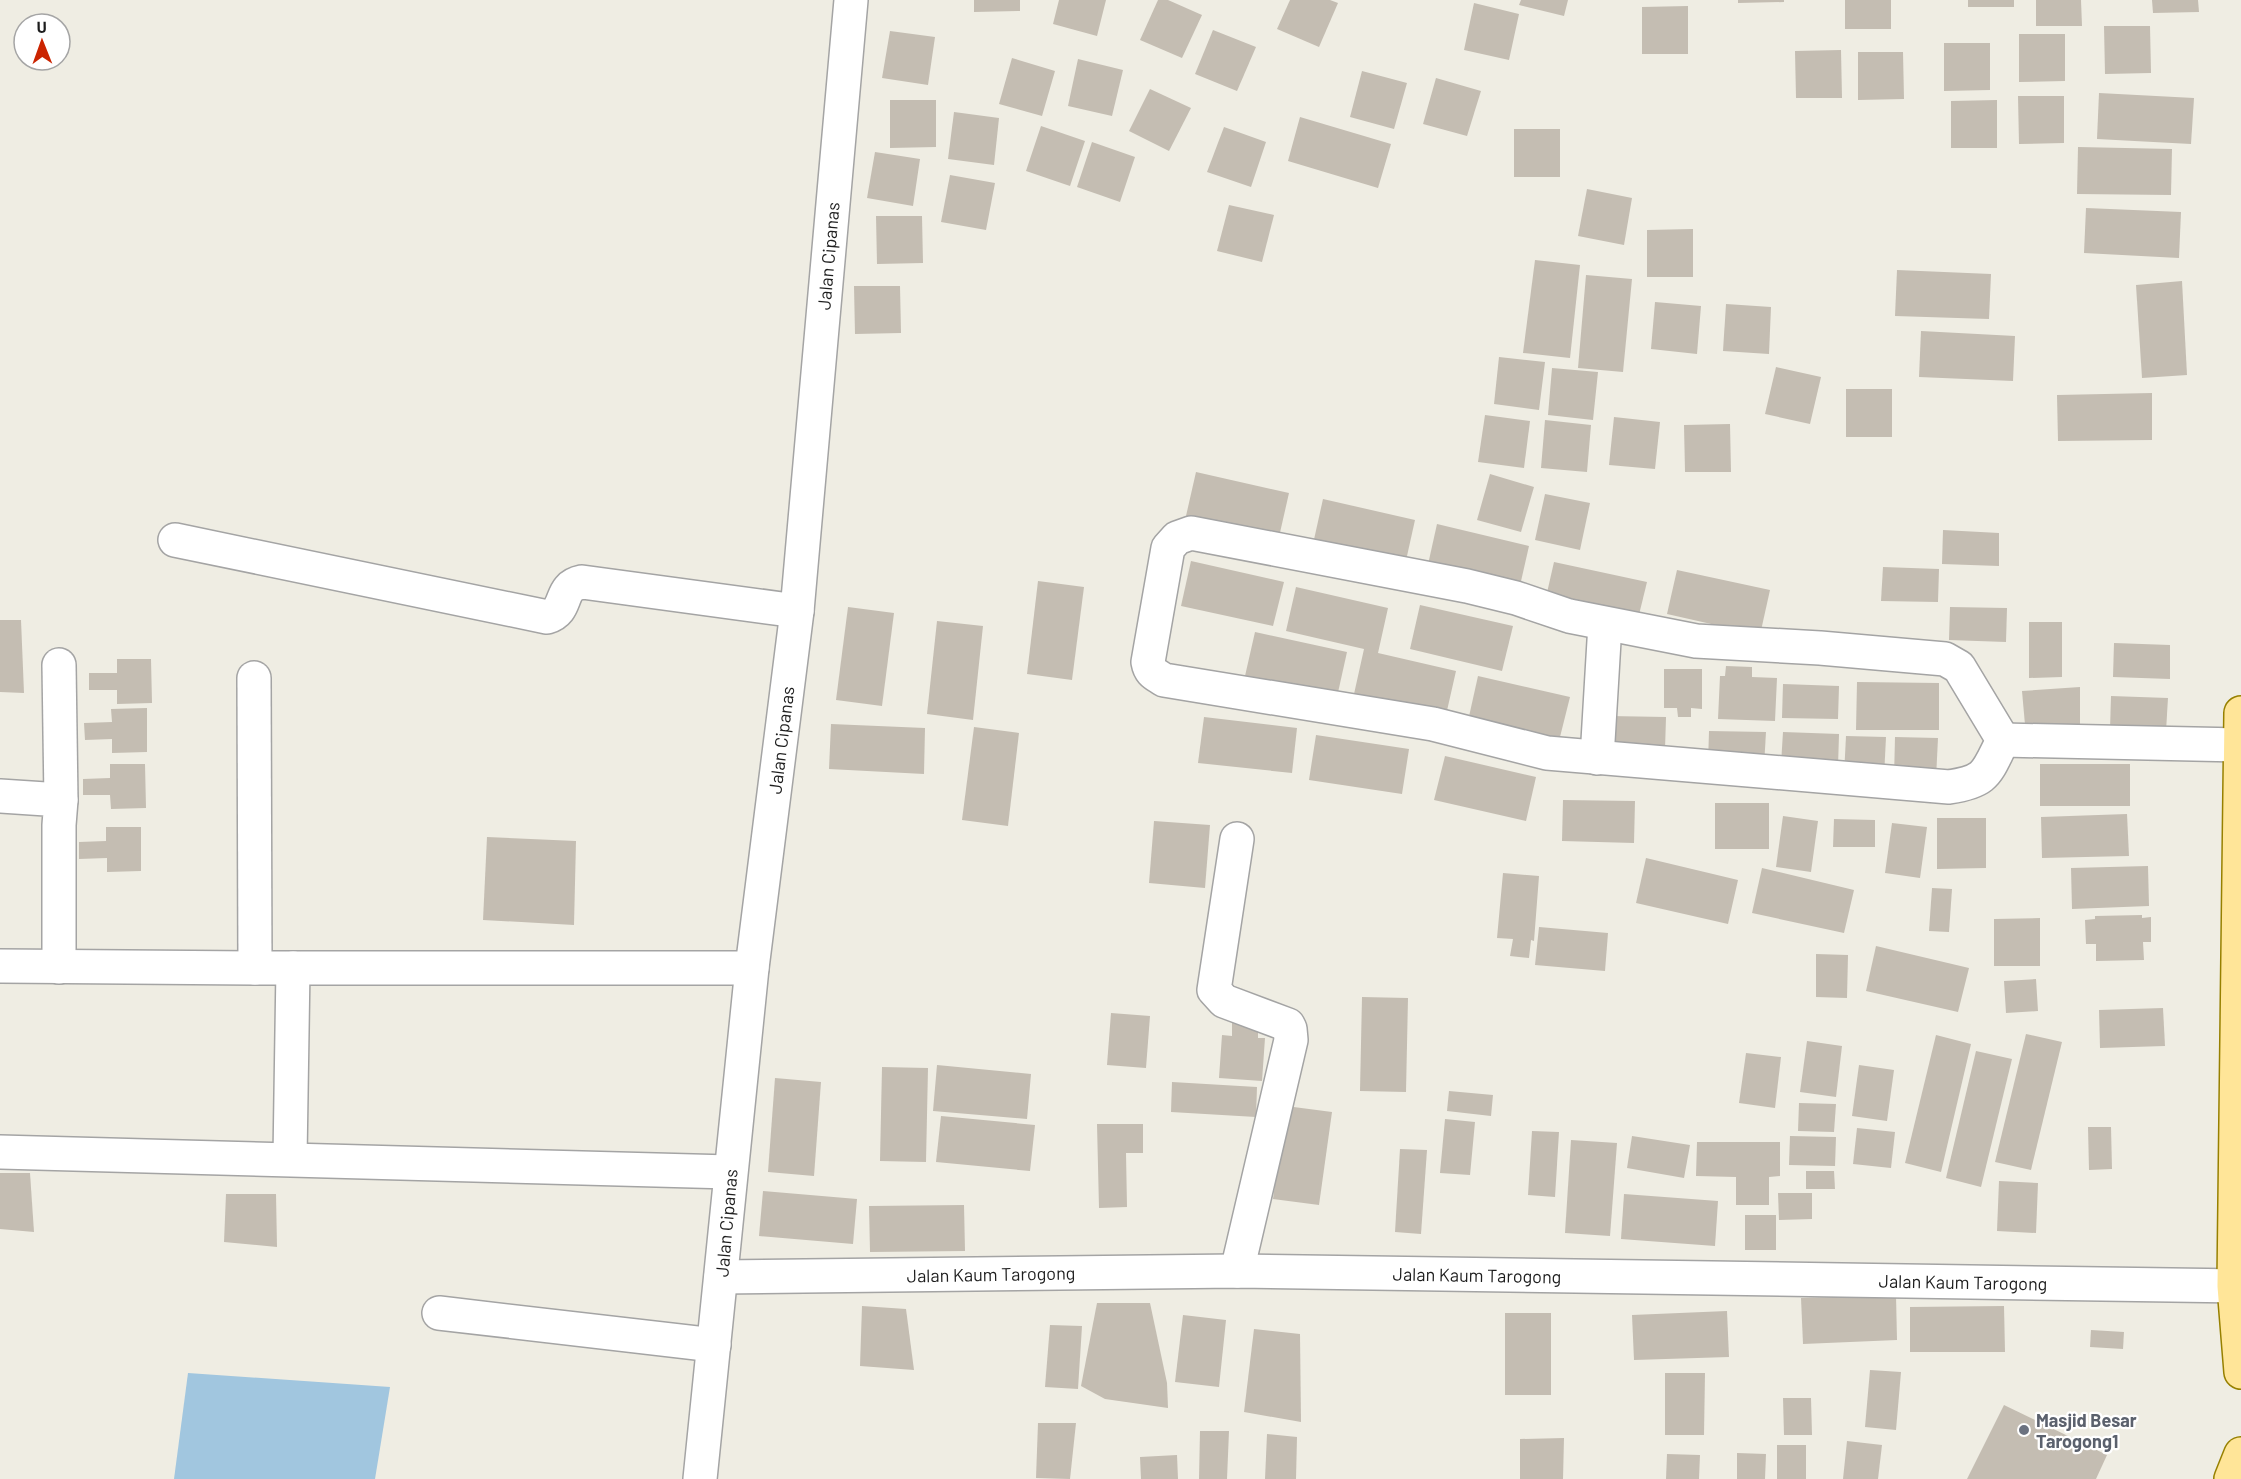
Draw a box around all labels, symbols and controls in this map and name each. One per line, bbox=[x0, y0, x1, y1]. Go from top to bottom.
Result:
north arrow bbox=[12, 12, 72, 72]
text: U bbox=[37, 17, 47, 36]
street label: Jalan Cipanas bbox=[812, 201, 844, 311]
street label: Jalan Cipanas bbox=[763, 685, 799, 795]
street label: Jalan Cipanas bbox=[710, 1168, 742, 1278]
street label: Jalan Kaum Tarogong bbox=[906, 1262, 1076, 1286]
street label: Jalan Kaum Tarogong bbox=[1392, 1263, 1562, 1287]
street label: Jalan Kaum Tarogong bbox=[1878, 1270, 2048, 1294]
place label: Masjid Besar Tarogong1 bbox=[2036, 1409, 2137, 1452]
marker: Masjid Besar Tarogong1 bbox=[2017, 1423, 2031, 1437]

